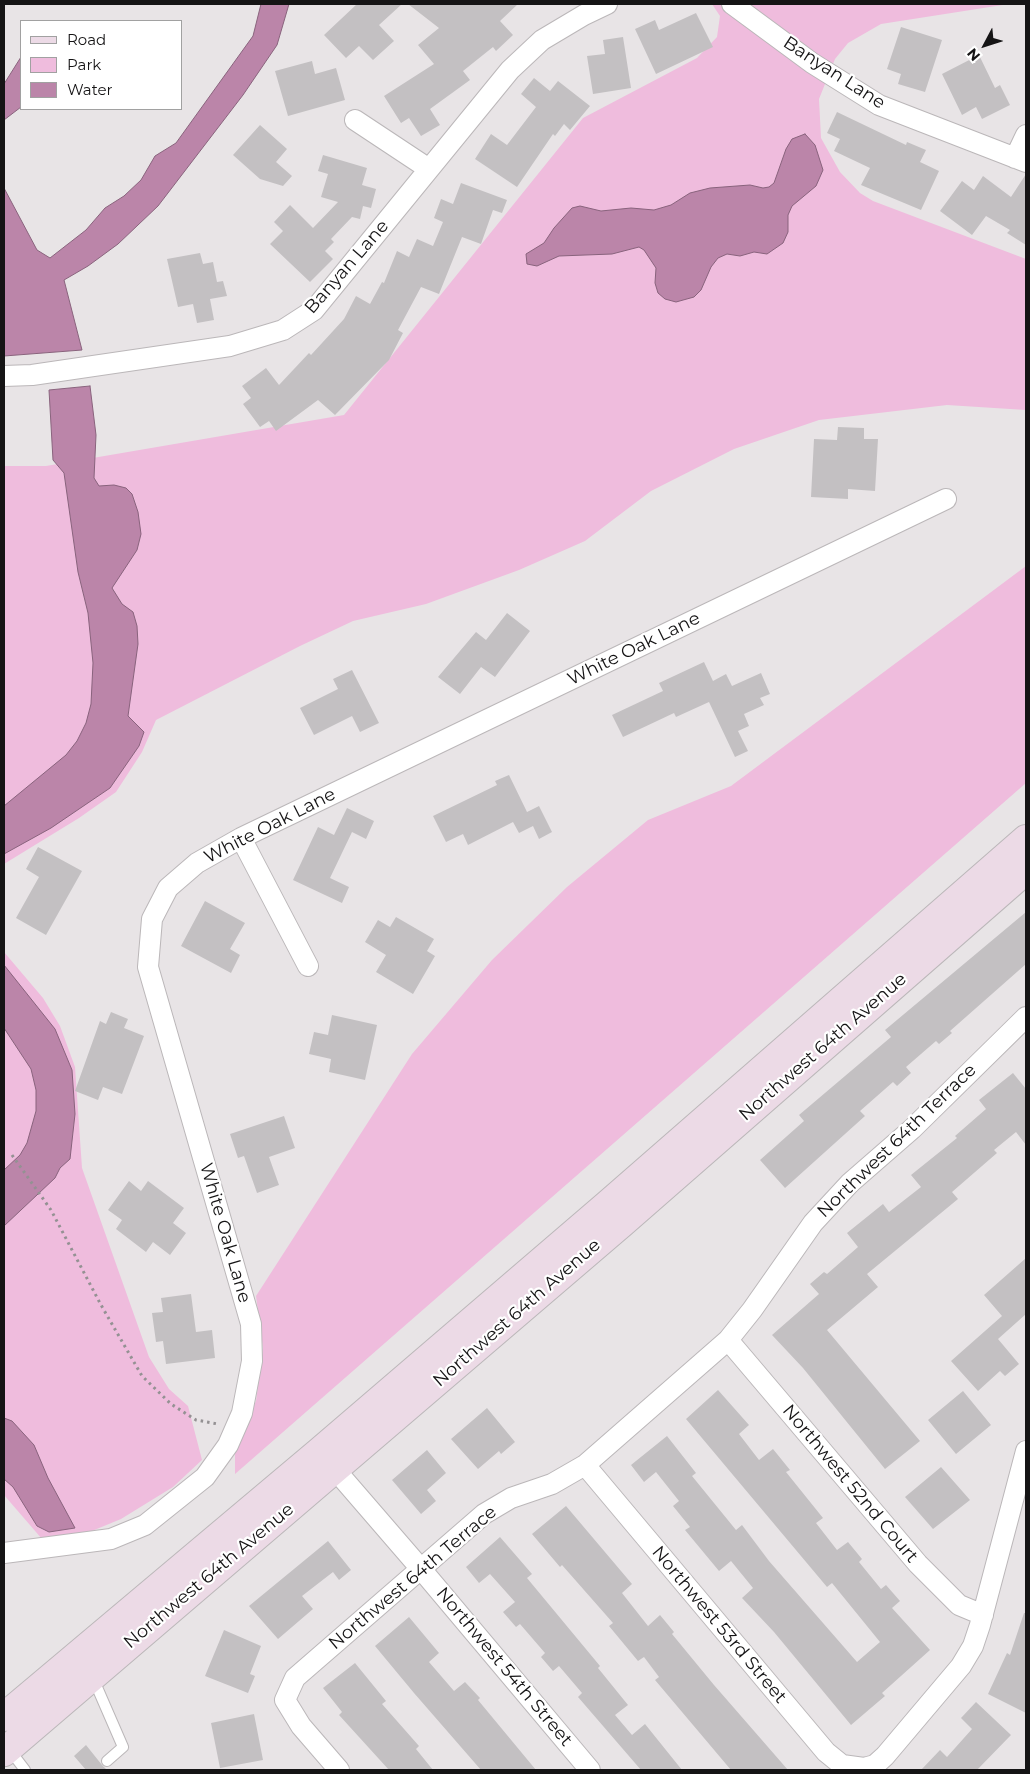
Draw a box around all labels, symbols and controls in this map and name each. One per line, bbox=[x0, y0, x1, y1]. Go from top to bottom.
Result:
legend bbox=[20, 20, 182, 110]
north arrow bbox=[960, 20, 1010, 70]
text: Road bbox=[67, 30, 106, 49]
street label: Banyan Lane bbox=[779, 32, 889, 114]
text: N bbox=[963, 45, 984, 65]
text: Park bbox=[67, 55, 101, 74]
text: Water bbox=[67, 80, 113, 99]
street label: Banyan Lane bbox=[300, 216, 394, 318]
street label: White Oak Lane bbox=[564, 608, 704, 690]
street label: White Oak Lane bbox=[201, 784, 339, 868]
street label: Northwest 64th Avenue bbox=[735, 968, 911, 1126]
street label: Northwest 64th Terrace bbox=[813, 1060, 981, 1222]
street label: White Oak Lane bbox=[195, 1161, 255, 1305]
street label: Northwest 64th Avenue bbox=[429, 1234, 605, 1392]
street label: Northwest 52nd Court bbox=[777, 1401, 923, 1567]
street label: Northwest 64th Avenue bbox=[120, 1499, 298, 1653]
street label: Northwest 64th Terrace bbox=[325, 1502, 501, 1654]
street label: Northwest 53rd Street bbox=[647, 1542, 791, 1708]
street label: Northwest 54th Street bbox=[431, 1583, 577, 1751]

